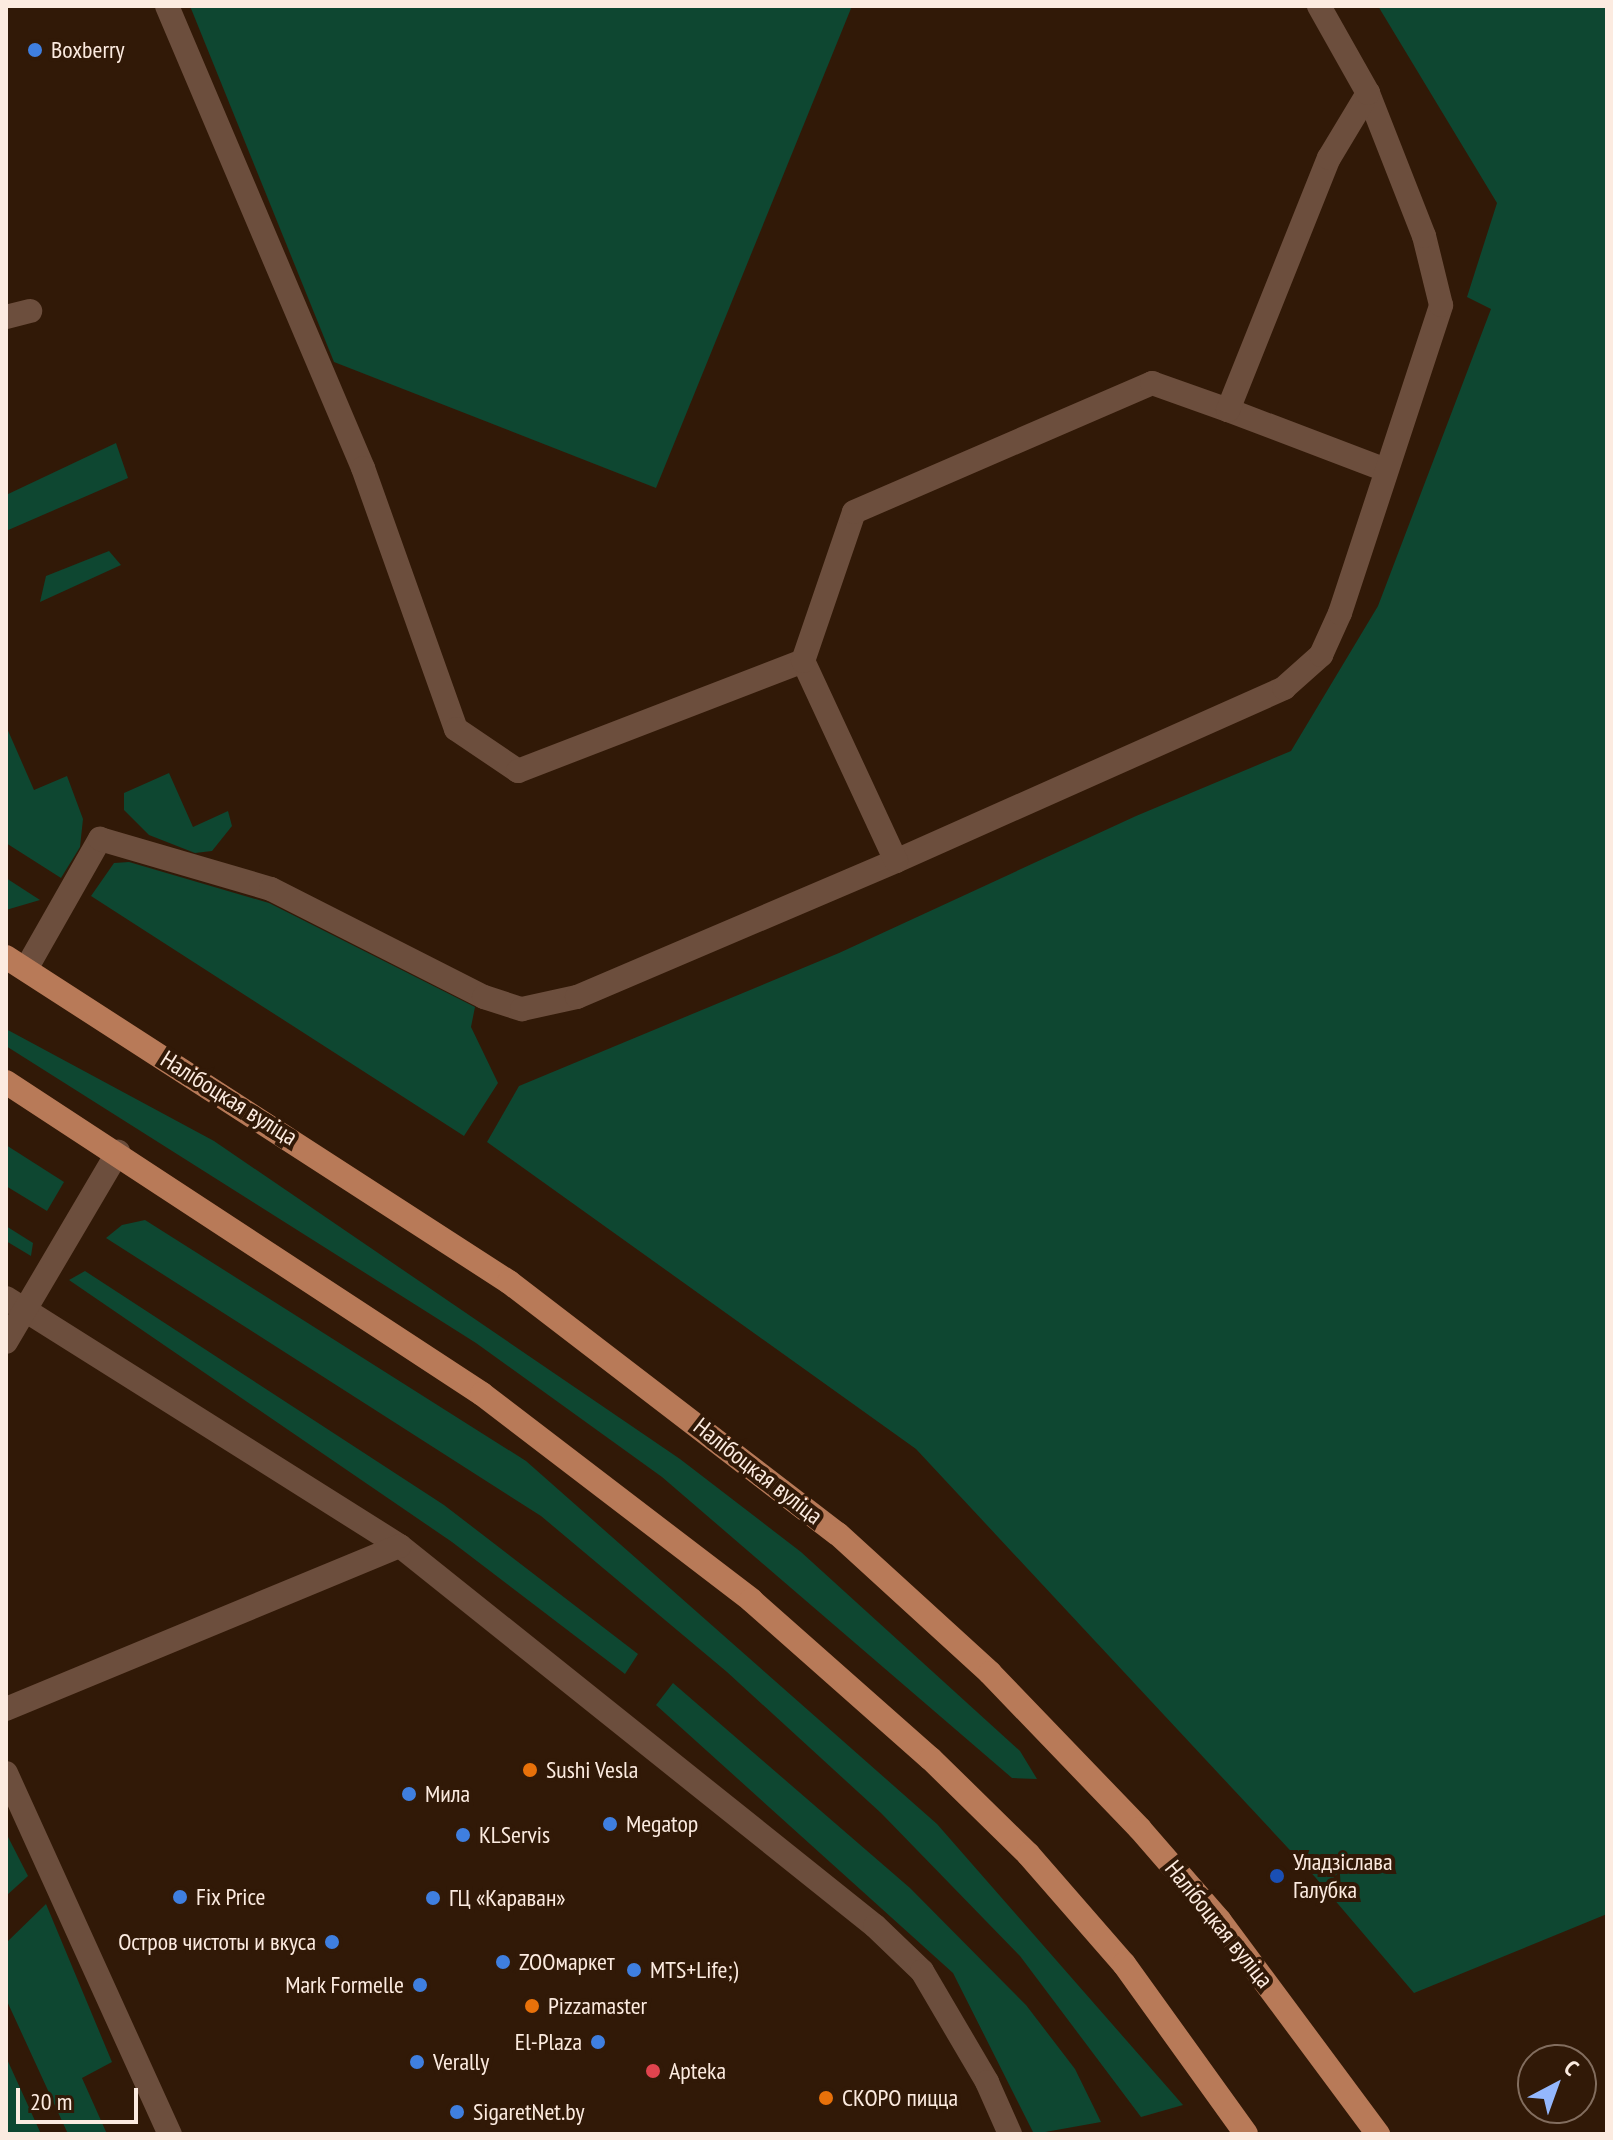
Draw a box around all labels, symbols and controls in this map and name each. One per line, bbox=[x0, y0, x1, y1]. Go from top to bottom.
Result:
place label: Boxberry bbox=[51, 36, 125, 64]
marker: Boxberry bbox=[26, 41, 44, 59]
street label: Налібоцкая вуліца bbox=[155, 1045, 303, 1151]
street label: Налібоцкая вуліца bbox=[688, 1412, 828, 1530]
place label: Sushi Vesla bbox=[546, 1756, 639, 1784]
marker: Sushi Vesla bbox=[521, 1761, 539, 1779]
place label: Мила bbox=[425, 1780, 470, 1808]
marker: Мила bbox=[400, 1785, 418, 1803]
place label: Megatop bbox=[626, 1810, 698, 1838]
marker: Megatop bbox=[601, 1815, 619, 1833]
place label: KLServis bbox=[479, 1821, 550, 1849]
marker: KLServis bbox=[454, 1826, 472, 1844]
place label: Уладзіслава Галубка bbox=[1293, 1848, 1393, 1904]
street label: Налібоцкая вуліца bbox=[1159, 1854, 1279, 1994]
marker: Уладзіслава Галубка bbox=[1268, 1867, 1286, 1885]
place label: Fix Price bbox=[196, 1883, 266, 1911]
place label: ГЦ «Караван» bbox=[449, 1884, 566, 1912]
marker: Fix Price bbox=[171, 1888, 189, 1906]
marker: ГЦ «Караван» bbox=[424, 1889, 442, 1907]
place label: Остров чистоты и вкуса bbox=[118, 1928, 316, 1956]
marker: Остров чистоты и вкуса bbox=[323, 1933, 341, 1951]
place label: ZOOмаркет bbox=[519, 1948, 615, 1976]
marker: ZOOмаркет bbox=[494, 1953, 512, 1971]
place label: MTS+Life;) bbox=[650, 1956, 738, 1984]
marker: MTS+Life;) bbox=[625, 1961, 643, 1979]
place label: Mark Formelle bbox=[285, 1971, 404, 1999]
marker: Mark Formelle bbox=[411, 1976, 429, 1994]
place label: Pizzamaster bbox=[548, 1992, 647, 2020]
marker: Pizzamaster bbox=[523, 1997, 541, 2015]
place label: El-Plaza bbox=[515, 2028, 582, 2056]
marker: El-Plaza bbox=[589, 2033, 607, 2051]
north arrow bbox=[1517, 2044, 1597, 2124]
place label: Verally bbox=[433, 2048, 489, 2076]
marker: Verally bbox=[408, 2053, 426, 2071]
text: С bbox=[1558, 2054, 1584, 2081]
place label: Apteka bbox=[669, 2057, 726, 2085]
marker: Apteka bbox=[644, 2062, 662, 2080]
scale bar bbox=[20, 2072, 142, 2122]
place label: СКОРО пицца bbox=[842, 2084, 958, 2112]
text: 20 m bbox=[30, 2086, 72, 2117]
marker: СКОРО пицца bbox=[817, 2089, 835, 2107]
place label: SigaretNet.by bbox=[473, 2098, 584, 2126]
marker: SigaretNet.by bbox=[448, 2103, 466, 2121]

